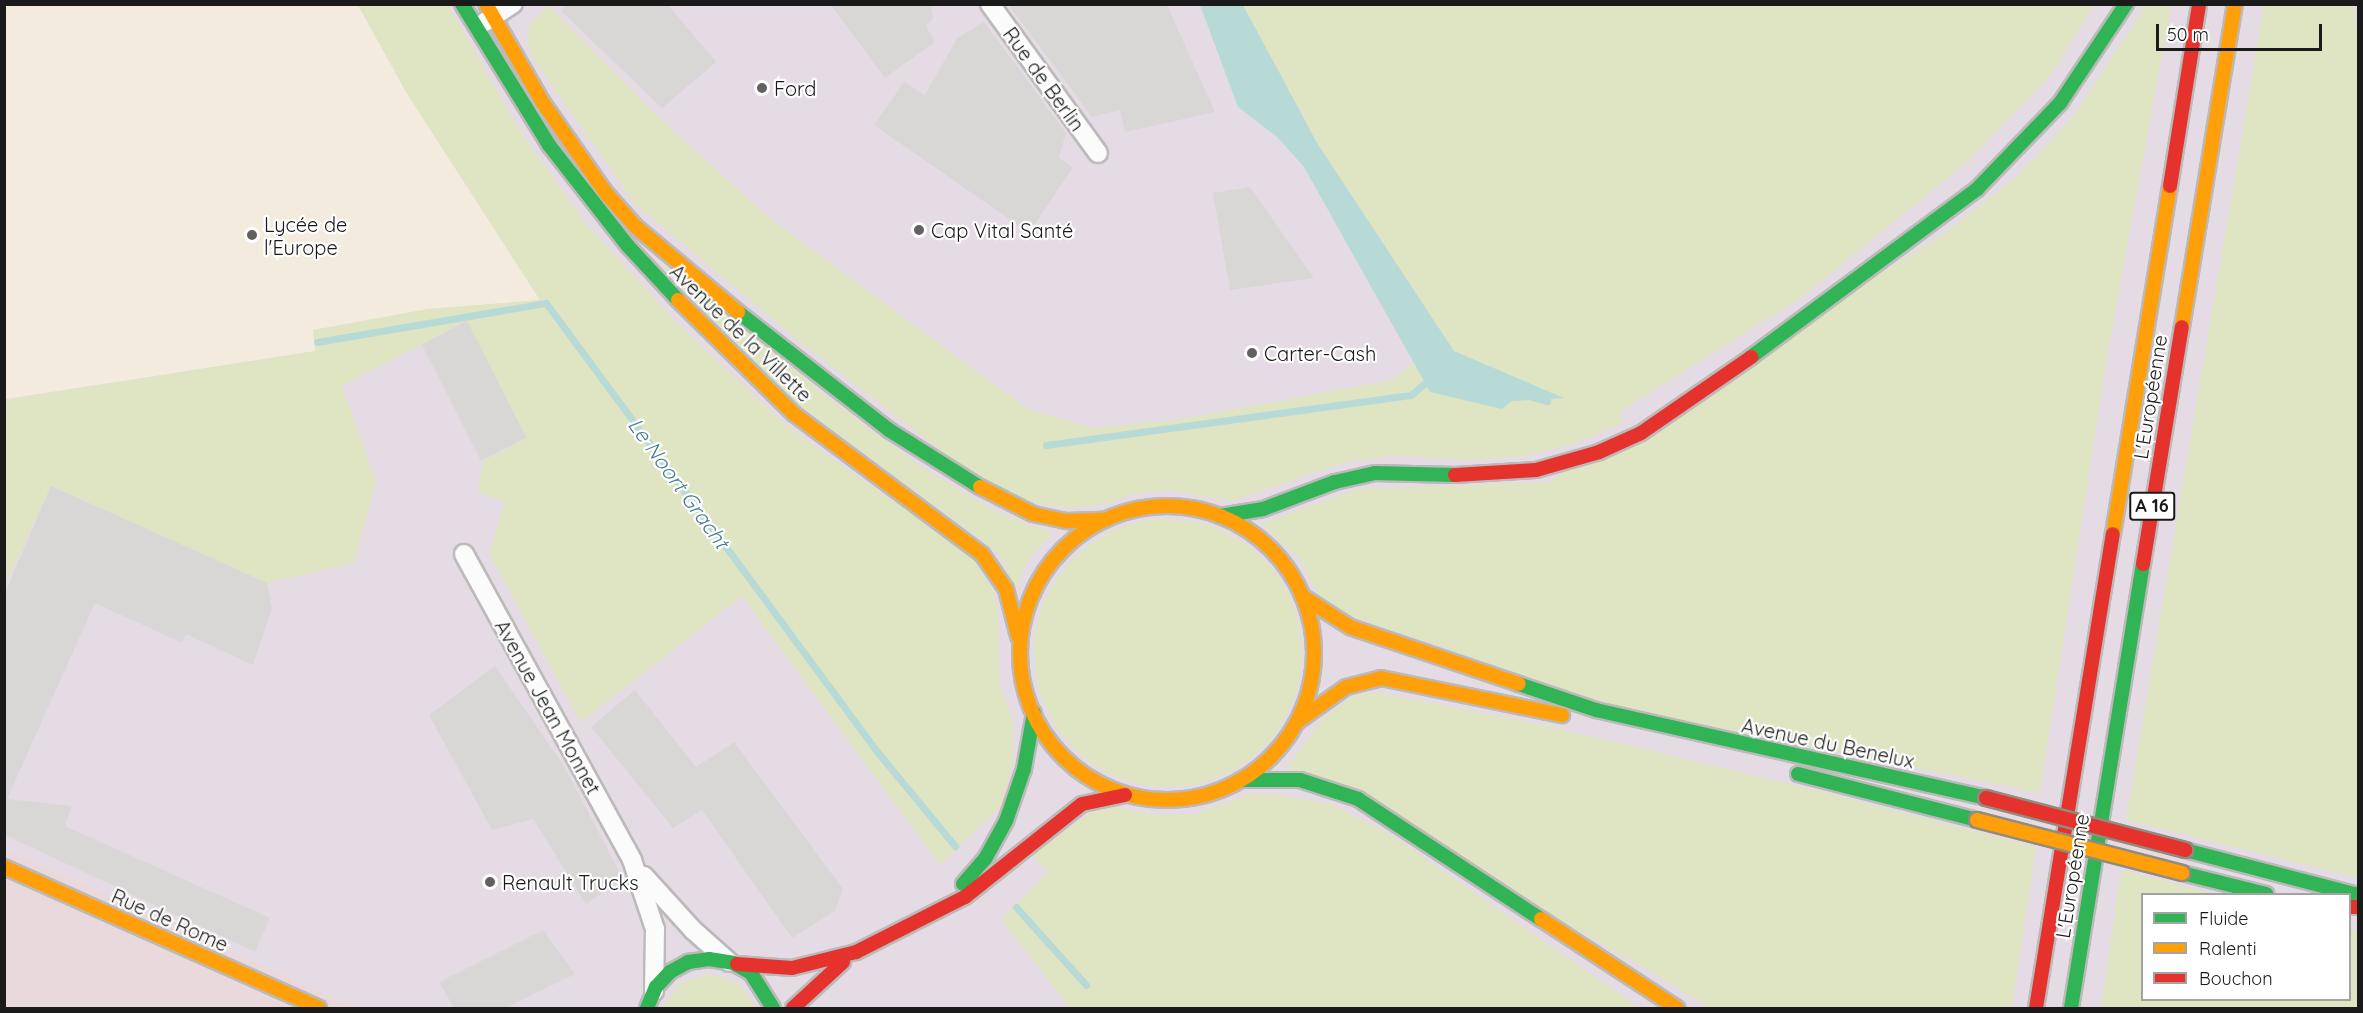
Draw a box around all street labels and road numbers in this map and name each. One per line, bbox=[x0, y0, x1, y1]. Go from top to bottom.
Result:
street label: Rue de Berlin bbox=[998, 22, 1090, 136]
street label: Avenue de la Villette bbox=[665, 259, 817, 407]
street label: L'Européenne bbox=[2128, 333, 2172, 461]
road number: A 16 bbox=[2128, 491, 2176, 521]
street label: Avenue Jean Monnet bbox=[490, 616, 606, 798]
street label: Avenue du Benelux bbox=[1739, 713, 1917, 773]
street label: L'Européenne bbox=[2050, 812, 2094, 940]
street label: Rue de Rome bbox=[108, 884, 232, 956]

